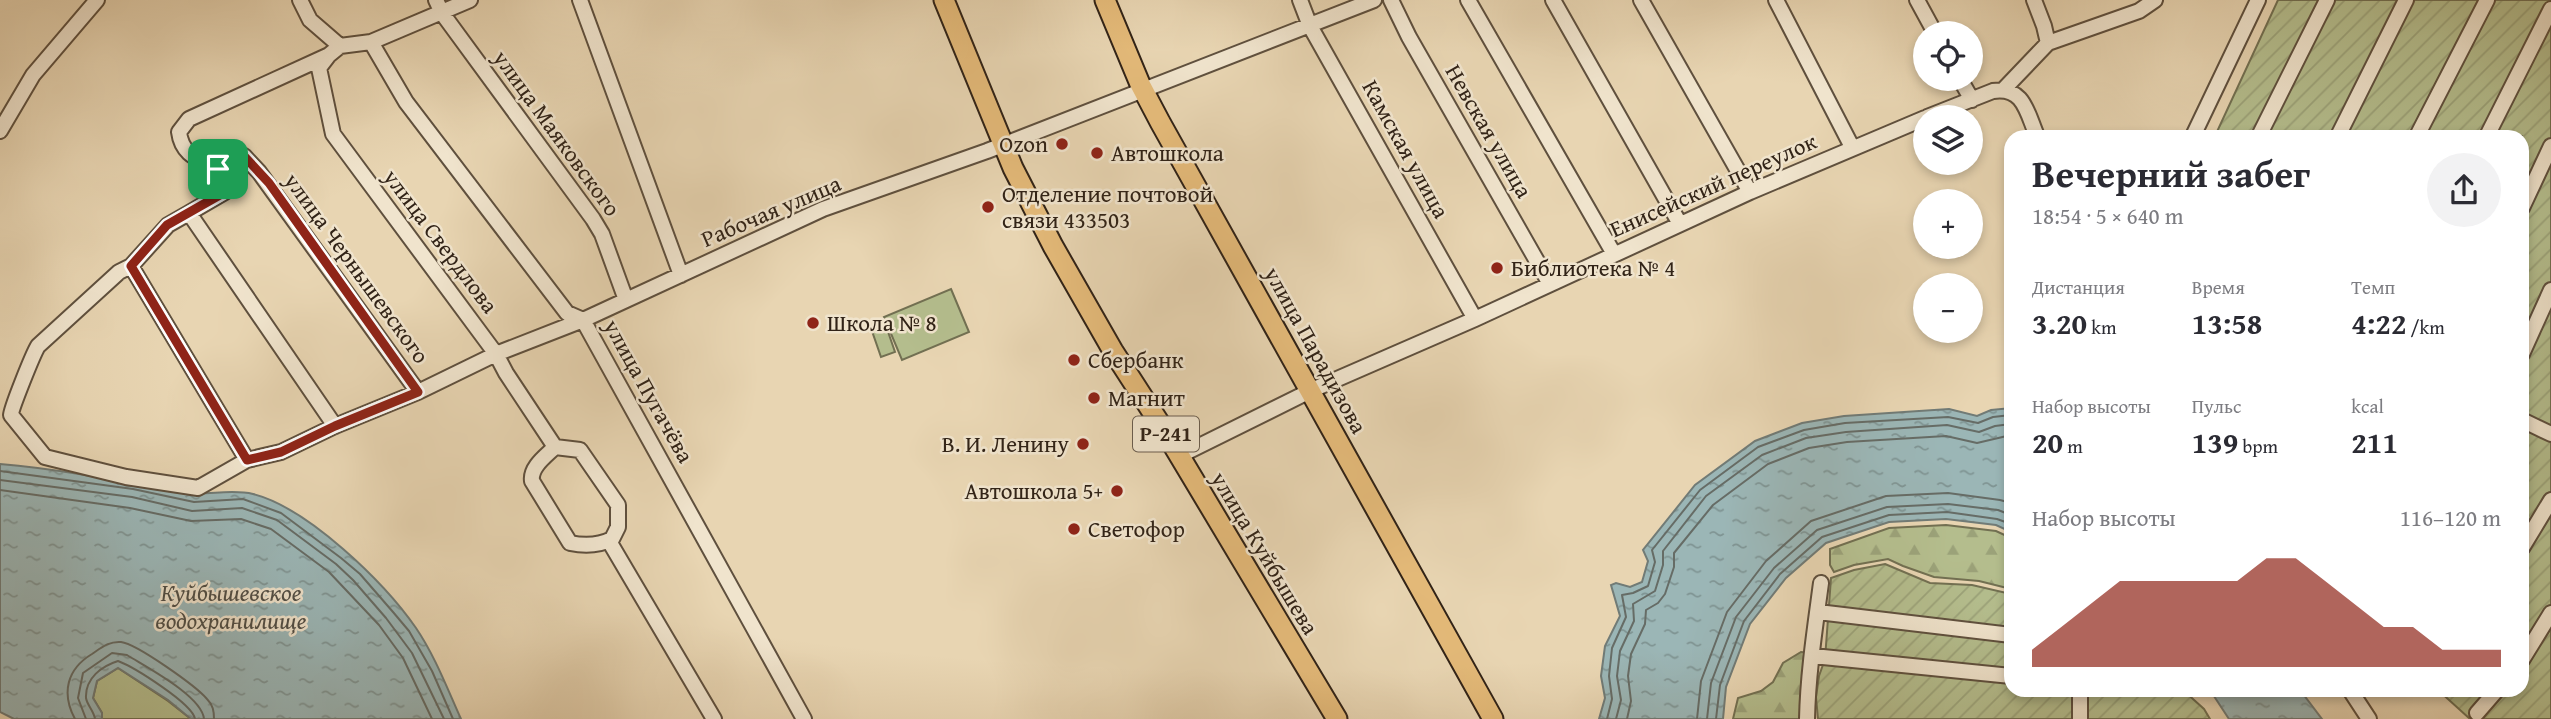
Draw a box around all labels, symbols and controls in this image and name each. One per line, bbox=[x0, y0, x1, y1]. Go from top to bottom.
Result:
map controls bbox=[1913, 21, 1983, 343]
button: locate bbox=[1913, 21, 1983, 91]
street label: улица Маяковского bbox=[485, 42, 629, 223]
street label: Невская улица bbox=[1438, 58, 1541, 204]
street label: Камская улица bbox=[1355, 74, 1458, 224]
button: layers bbox=[1913, 105, 1983, 175]
street label: Енисейский переулок bbox=[1604, 124, 1821, 245]
place label: Ozon bbox=[999, 127, 1048, 160]
marker: Ozon bbox=[1054, 136, 1070, 152]
place label: Автошкола bbox=[1111, 136, 1224, 169]
pin bbox=[188, 139, 248, 199]
marker: Автошкола bbox=[1089, 145, 1105, 161]
text: Вечерний забег bbox=[2032, 145, 2310, 201]
icon: arrive bbox=[199, 150, 237, 188]
button: share bbox=[2427, 153, 2501, 227]
street label: улица Свердлова bbox=[376, 161, 507, 320]
street label: улица Чернышевского bbox=[276, 165, 438, 370]
street label: Рабочая улица bbox=[696, 166, 846, 255]
place label: Отделение почтовой связи 433503 bbox=[1002, 177, 1213, 236]
button: + bbox=[1913, 189, 1983, 259]
marker: Отделение почтовой связи 433503 bbox=[980, 199, 996, 215]
text: 18:54 · 5 × 640 m bbox=[2032, 199, 2184, 232]
place label: Библиотека № 4 bbox=[1511, 251, 1675, 284]
street label: улица Парадизова bbox=[1256, 259, 1376, 439]
marker: Библиотека № 4 bbox=[1489, 260, 1505, 276]
button: − bbox=[1913, 273, 1983, 343]
text: Дистанция bbox=[2032, 273, 2125, 301]
text: Время bbox=[2192, 273, 2245, 301]
text: Темп bbox=[2351, 273, 2395, 301]
text: 3.20 bbox=[2032, 301, 2087, 345]
text: 13:58 bbox=[2192, 301, 2262, 345]
text: 4:22 bbox=[2351, 301, 2406, 345]
place label: Школа № 8 bbox=[827, 306, 937, 339]
street label: улица Пугачёва bbox=[596, 312, 703, 469]
text: km bbox=[2087, 313, 2116, 341]
text: /km bbox=[2406, 313, 2445, 341]
marker: Школа № 8 bbox=[805, 315, 821, 331]
place label: Сбербанк bbox=[1088, 343, 1184, 376]
marker: Сбербанк bbox=[1066, 352, 1082, 368]
place label: Магнит bbox=[1108, 381, 1185, 414]
marker: Магнит bbox=[1086, 390, 1102, 406]
text: Набор высоты bbox=[2032, 392, 2151, 420]
text: Пульс bbox=[2192, 392, 2241, 420]
text: kcal bbox=[2351, 392, 2384, 420]
road number: Р-241 bbox=[1133, 416, 1199, 452]
text: 20 bbox=[2032, 420, 2063, 464]
text: 139 bbox=[2192, 420, 2238, 464]
text: 211 bbox=[2351, 420, 2398, 464]
place label: В. И. Ленину bbox=[942, 427, 1069, 460]
text: m bbox=[2063, 432, 2083, 460]
text: bpm bbox=[2238, 432, 2278, 460]
marker: В. И. Ленину bbox=[1075, 436, 1091, 452]
street label: улица Куйбышева bbox=[1203, 464, 1327, 641]
place label: Автошкола 5+ bbox=[965, 474, 1103, 507]
marker: Автошкола 5+ bbox=[1109, 483, 1125, 499]
text: Набор высоты bbox=[2032, 501, 2176, 534]
text: 116–120 m bbox=[2400, 501, 2501, 534]
place label: Светофор bbox=[1088, 512, 1185, 545]
marker: Светофор bbox=[1066, 521, 1082, 537]
water label: Куйбышевское водохранилище bbox=[156, 575, 307, 638]

